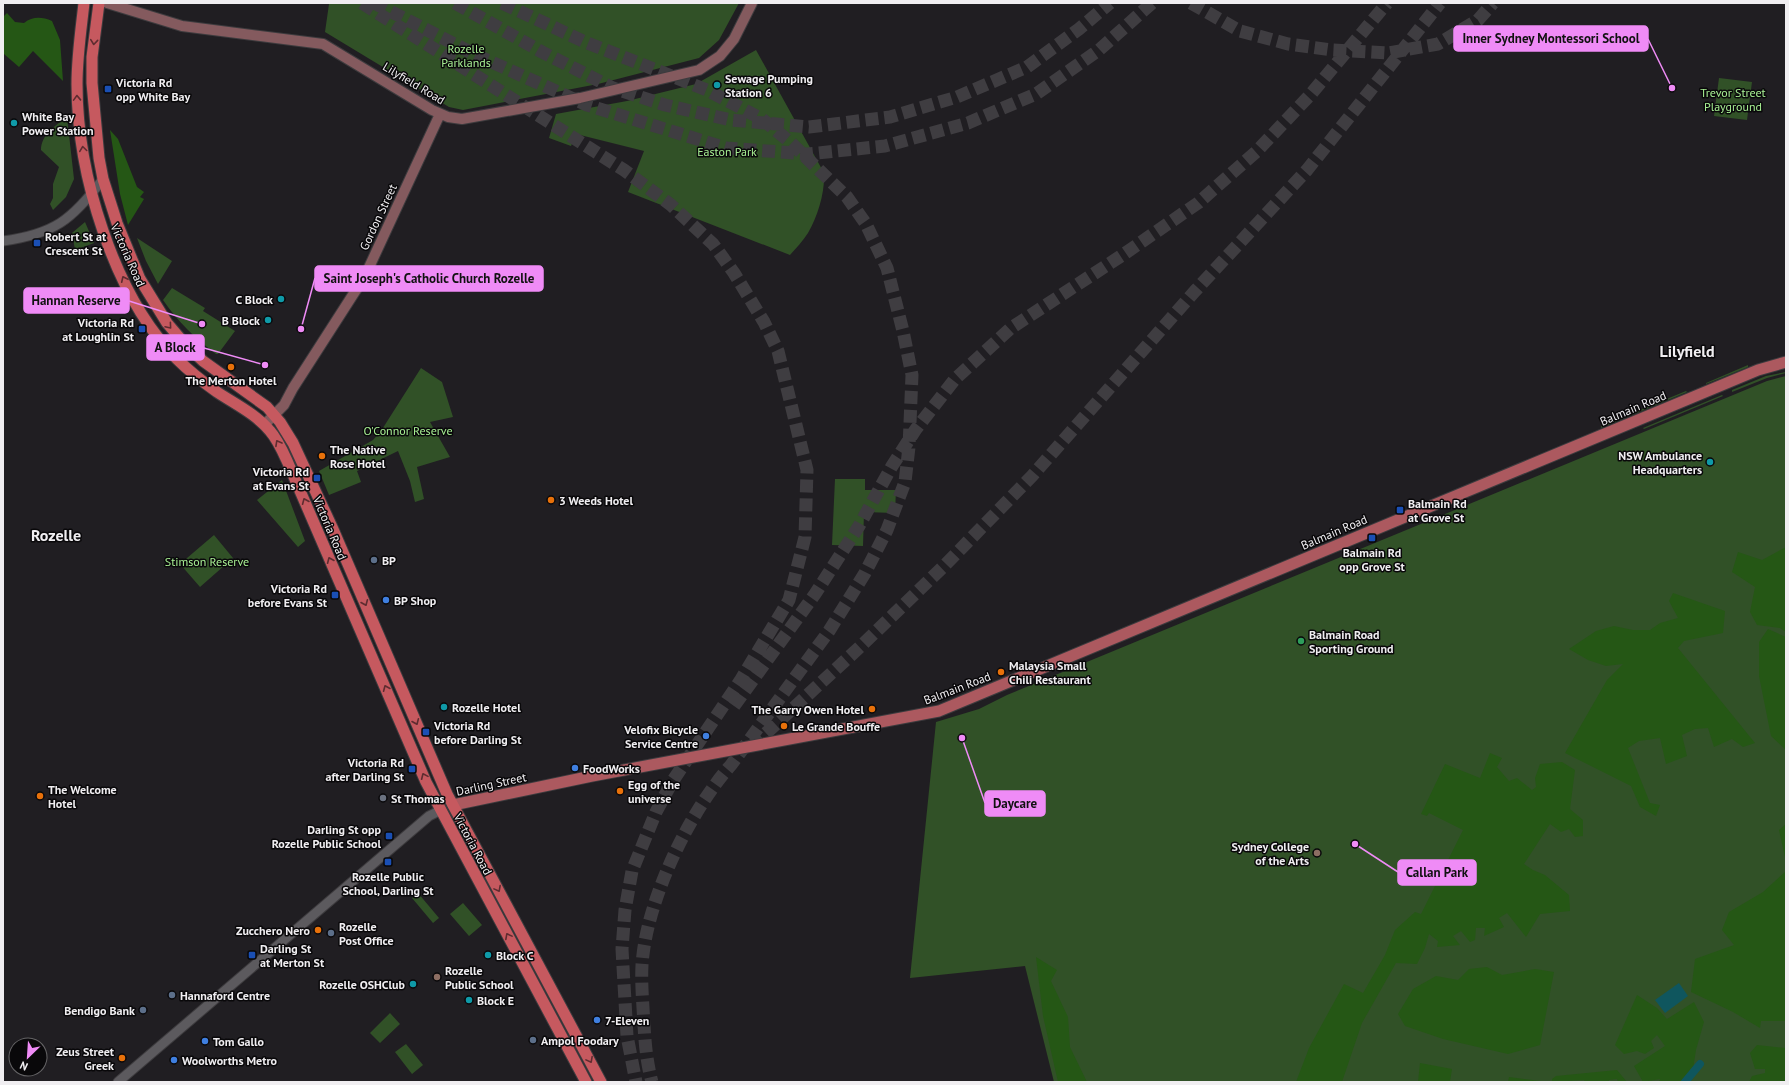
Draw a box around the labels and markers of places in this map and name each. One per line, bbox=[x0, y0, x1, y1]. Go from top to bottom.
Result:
callout: Inner Sydney Montessori School bbox=[1454, 26, 1648, 51]
place label: Sewage Pumping Station 6 bbox=[725, 71, 813, 100]
place label: Victoria Rd opp White Bay bbox=[115, 75, 191, 104]
marker: Sewage Pumping Station 6 bbox=[712, 80, 722, 90]
marker: Victoria Rd opp White Bay bbox=[103, 84, 113, 94]
place label: White Bay Power Station bbox=[22, 109, 94, 138]
marker: White Bay Power Station bbox=[9, 118, 19, 128]
place label: Robert St at Crescent St bbox=[45, 229, 107, 258]
marker: Robert St at Crescent St bbox=[32, 238, 42, 248]
callout: Saint Joseph's Catholic Church Rozelle bbox=[315, 266, 543, 291]
callout: Hannan Reserve bbox=[24, 288, 129, 313]
place label: C Block bbox=[236, 292, 273, 307]
marker: C Block bbox=[276, 294, 286, 304]
place label: B Block bbox=[222, 313, 260, 328]
place label: Victoria Rd at Loughlin St bbox=[62, 315, 135, 344]
marker: B Block bbox=[263, 315, 273, 325]
marker: Victoria Rd at Loughlin St bbox=[137, 324, 147, 334]
callout: A Block bbox=[147, 335, 204, 360]
marker: The Merton Hotel bbox=[226, 362, 236, 372]
place label: The Merton Hotel bbox=[186, 373, 277, 388]
place label: The Native Rose Hotel bbox=[330, 442, 386, 471]
place label: NSW Ambulance Headquarters bbox=[1618, 448, 1702, 477]
marker: The Native Rose Hotel bbox=[317, 451, 327, 461]
marker: NSW Ambulance Headquarters bbox=[1705, 457, 1715, 467]
place label: Victoria Rd at Evans St bbox=[252, 464, 310, 493]
marker: Victoria Rd at Evans St bbox=[312, 473, 322, 483]
place label: 3 Weeds Hotel bbox=[559, 493, 633, 508]
marker: 3 Weeds Hotel bbox=[546, 495, 556, 505]
place label: Balmain Rd at Grove St bbox=[1408, 496, 1467, 525]
marker: Balmain Rd at Grove St bbox=[1395, 505, 1405, 515]
marker: Balmain Rd opp Grove St bbox=[1367, 533, 1377, 543]
place label: Balmain Rd opp Grove St bbox=[1339, 545, 1406, 574]
place label: BP bbox=[382, 553, 396, 568]
marker: BP bbox=[369, 555, 379, 565]
place label: Victoria Rd before Evans St bbox=[248, 581, 328, 610]
marker: Victoria Rd before Evans St bbox=[330, 590, 340, 600]
place label: BP Shop bbox=[394, 593, 437, 608]
marker: BP Shop bbox=[381, 595, 391, 605]
place label: Balmain Road Sporting Ground bbox=[1309, 627, 1394, 656]
marker: Balmain Road Sporting Ground bbox=[1296, 636, 1306, 646]
place label: Malaysia Small Chili Restaurant bbox=[1009, 658, 1091, 687]
marker: Malaysia Small Chili Restaurant bbox=[996, 667, 1006, 677]
place label: Rozelle Hotel bbox=[452, 700, 521, 715]
marker: Rozelle Hotel bbox=[439, 702, 449, 712]
place label: The Garry Owen Hotel bbox=[752, 702, 864, 717]
marker: The Garry Owen Hotel bbox=[867, 704, 877, 714]
place label: Victoria Rd before Darling St bbox=[433, 718, 522, 747]
place label: Le Grande Bouffe bbox=[792, 719, 880, 734]
marker: Le Grande Bouffe bbox=[779, 721, 789, 731]
place label: Velofix Bicycle Service Centre bbox=[623, 722, 698, 751]
marker: Victoria Rd before Darling St bbox=[421, 727, 431, 737]
marker: Velofix Bicycle Service Centre bbox=[701, 731, 711, 741]
place label: Victoria Rd after Darling St bbox=[326, 755, 405, 784]
place label: FoodWorks bbox=[583, 761, 640, 776]
marker: FoodWorks bbox=[570, 763, 580, 773]
marker: Victoria Rd after Darling St bbox=[407, 764, 417, 774]
place label: Egg of the universe bbox=[628, 777, 680, 806]
place label: The Welcome Hotel bbox=[48, 782, 117, 811]
marker: Egg of the universe bbox=[615, 786, 625, 796]
marker: The Welcome Hotel bbox=[35, 791, 45, 801]
place label: St Thomas bbox=[391, 791, 445, 806]
callout: Daycare bbox=[985, 791, 1045, 816]
marker: St Thomas bbox=[378, 793, 388, 803]
place label: Darling St opp Rozelle Public School bbox=[272, 822, 382, 851]
marker: Darling St opp Rozelle Public School bbox=[384, 831, 394, 841]
place label: Sydney College of the Arts bbox=[1231, 839, 1309, 868]
marker: Sydney College of the Arts bbox=[1312, 848, 1322, 858]
marker: Rozelle Public School, Darling St bbox=[383, 857, 393, 867]
callout: Callan Park bbox=[1398, 860, 1476, 885]
place label: Rozelle Public School, Darling St bbox=[343, 869, 434, 898]
place label: Rozelle Post Office bbox=[339, 919, 394, 948]
place label: Zucchero Nero bbox=[236, 923, 311, 938]
marker: Zucchero Nero bbox=[313, 925, 323, 935]
marker: Rozelle Post Office bbox=[326, 928, 336, 938]
place label: Darling St at Merton St bbox=[260, 941, 325, 970]
place label: Block C bbox=[496, 948, 534, 963]
marker: Darling St at Merton St bbox=[247, 950, 257, 960]
marker: Block C bbox=[483, 950, 493, 960]
place label: Rozelle Public School bbox=[445, 963, 514, 992]
marker: Rozelle Public School bbox=[432, 972, 442, 982]
place label: Rozelle OSHClub bbox=[319, 977, 406, 992]
marker: Rozelle OSHClub bbox=[408, 979, 418, 989]
place label: Hannaford Centre bbox=[180, 988, 270, 1003]
marker: Hannaford Centre bbox=[167, 990, 177, 1000]
place label: Block E bbox=[477, 993, 514, 1008]
marker: Block E bbox=[464, 995, 474, 1005]
place label: Bendigo Bank bbox=[64, 1003, 135, 1018]
marker: Bendigo Bank bbox=[138, 1005, 148, 1015]
place label: 7-Eleven bbox=[605, 1013, 649, 1028]
marker: 7-Eleven bbox=[592, 1015, 602, 1025]
place label: Ampol Foodary bbox=[541, 1033, 619, 1048]
place label: Tom Gallo bbox=[213, 1034, 265, 1049]
marker: Ampol Foodary bbox=[528, 1035, 538, 1045]
marker: Tom Gallo bbox=[200, 1036, 210, 1046]
place label: Zeus Street Greek bbox=[56, 1044, 115, 1073]
marker: Zeus Street Greek bbox=[117, 1053, 127, 1063]
place label: Woolworths Metro bbox=[182, 1053, 278, 1068]
marker: Woolworths Metro bbox=[169, 1055, 179, 1065]

